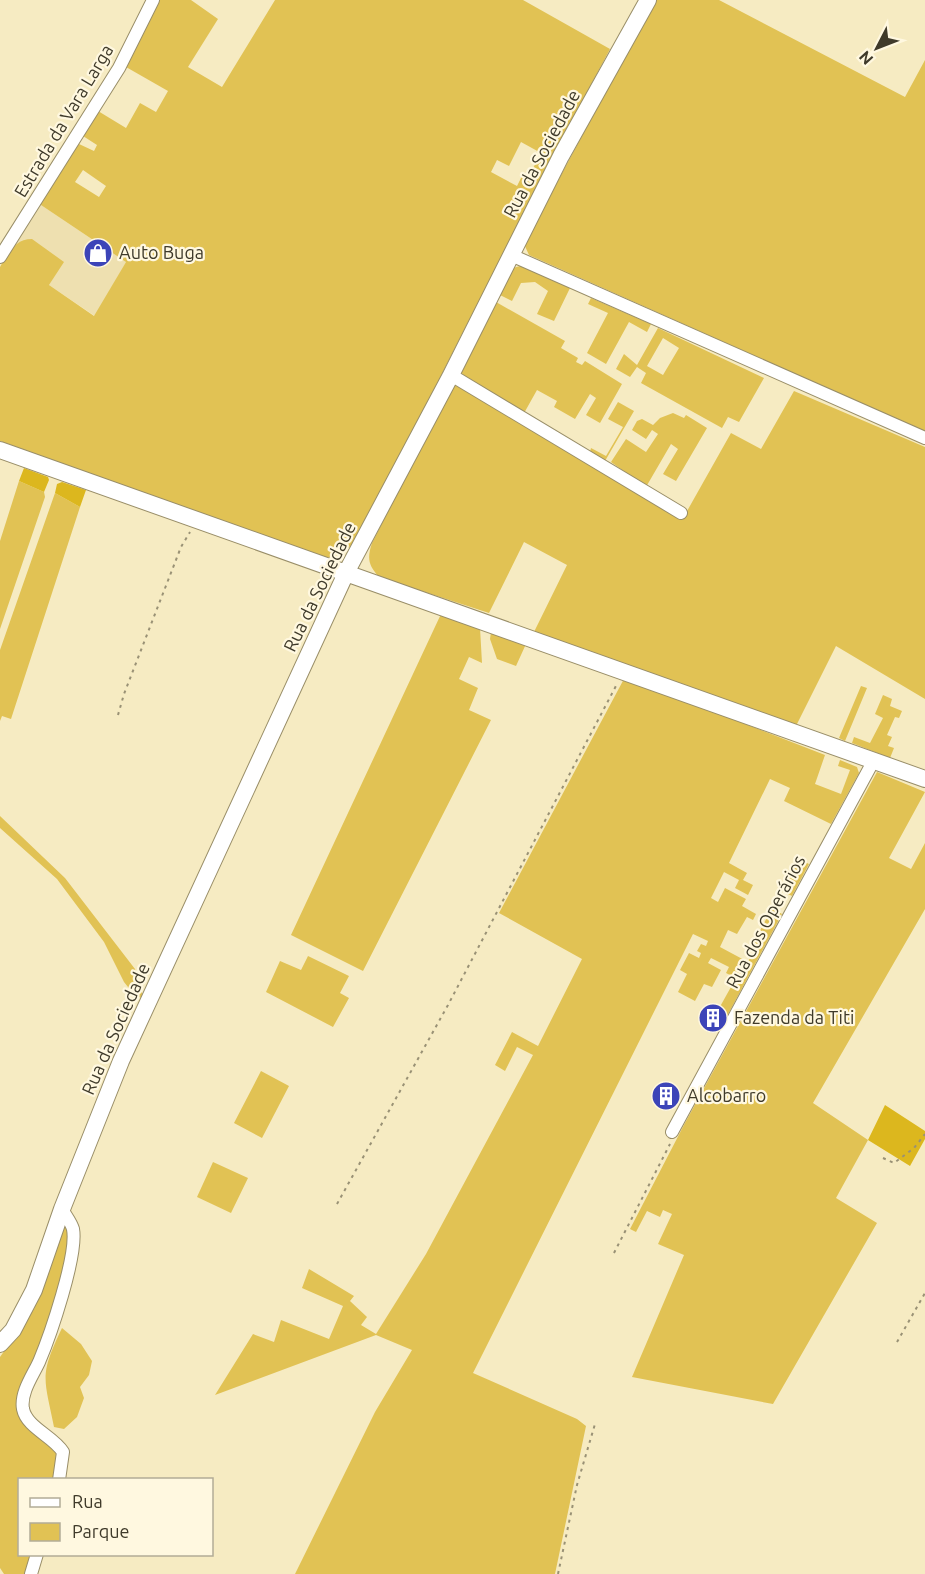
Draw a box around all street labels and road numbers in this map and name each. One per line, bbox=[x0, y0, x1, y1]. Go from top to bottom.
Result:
street label: Estrada da Vara Larga bbox=[10, 41, 117, 200]
street label: Rua da Sociedade bbox=[499, 86, 583, 221]
street label: Rua da Sociedade bbox=[279, 519, 359, 655]
street label: Rua dos Operários bbox=[722, 851, 809, 992]
street label: Rua da Sociedade bbox=[77, 960, 153, 1097]

